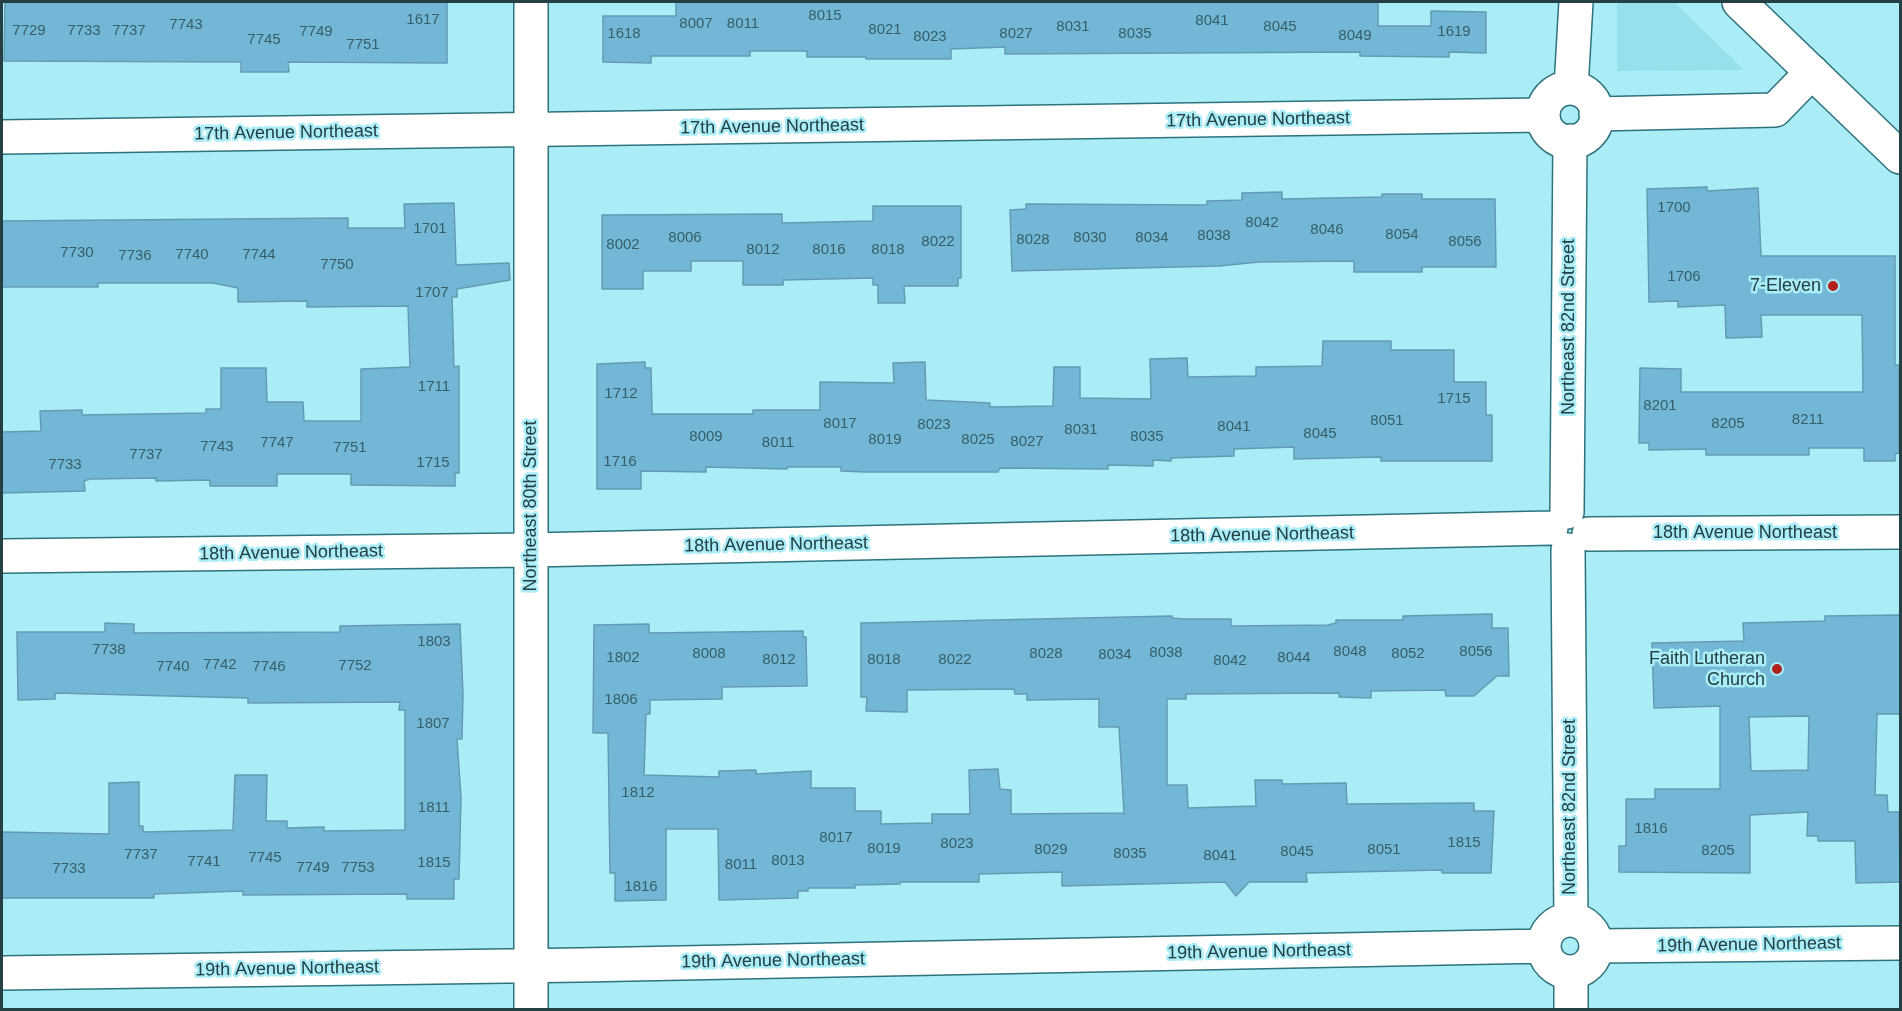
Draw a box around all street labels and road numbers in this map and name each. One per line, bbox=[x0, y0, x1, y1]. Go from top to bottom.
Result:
street label: 17th Avenue Northeast bbox=[1166, 108, 1350, 132]
street label: 17th Avenue Northeast bbox=[680, 115, 864, 139]
street label: 17th Avenue Northeast bbox=[194, 121, 378, 145]
street label: Northeast 82nd Street bbox=[1558, 239, 1580, 415]
street label: Northeast 80th Street bbox=[520, 420, 542, 592]
street label: 18th Avenue Northeast bbox=[1653, 522, 1837, 544]
street label: 18th Avenue Northeast bbox=[1170, 523, 1354, 547]
street label: 18th Avenue Northeast bbox=[684, 533, 868, 557]
street label: 18th Avenue Northeast bbox=[199, 541, 383, 565]
street label: Northeast 82nd Street bbox=[1559, 719, 1581, 895]
street label: 19th Avenue Northeast bbox=[1657, 933, 1841, 957]
street label: 19th Avenue Northeast bbox=[1167, 940, 1351, 964]
street label: 19th Avenue Northeast bbox=[681, 949, 865, 973]
street label: 19th Avenue Northeast bbox=[195, 957, 379, 981]

